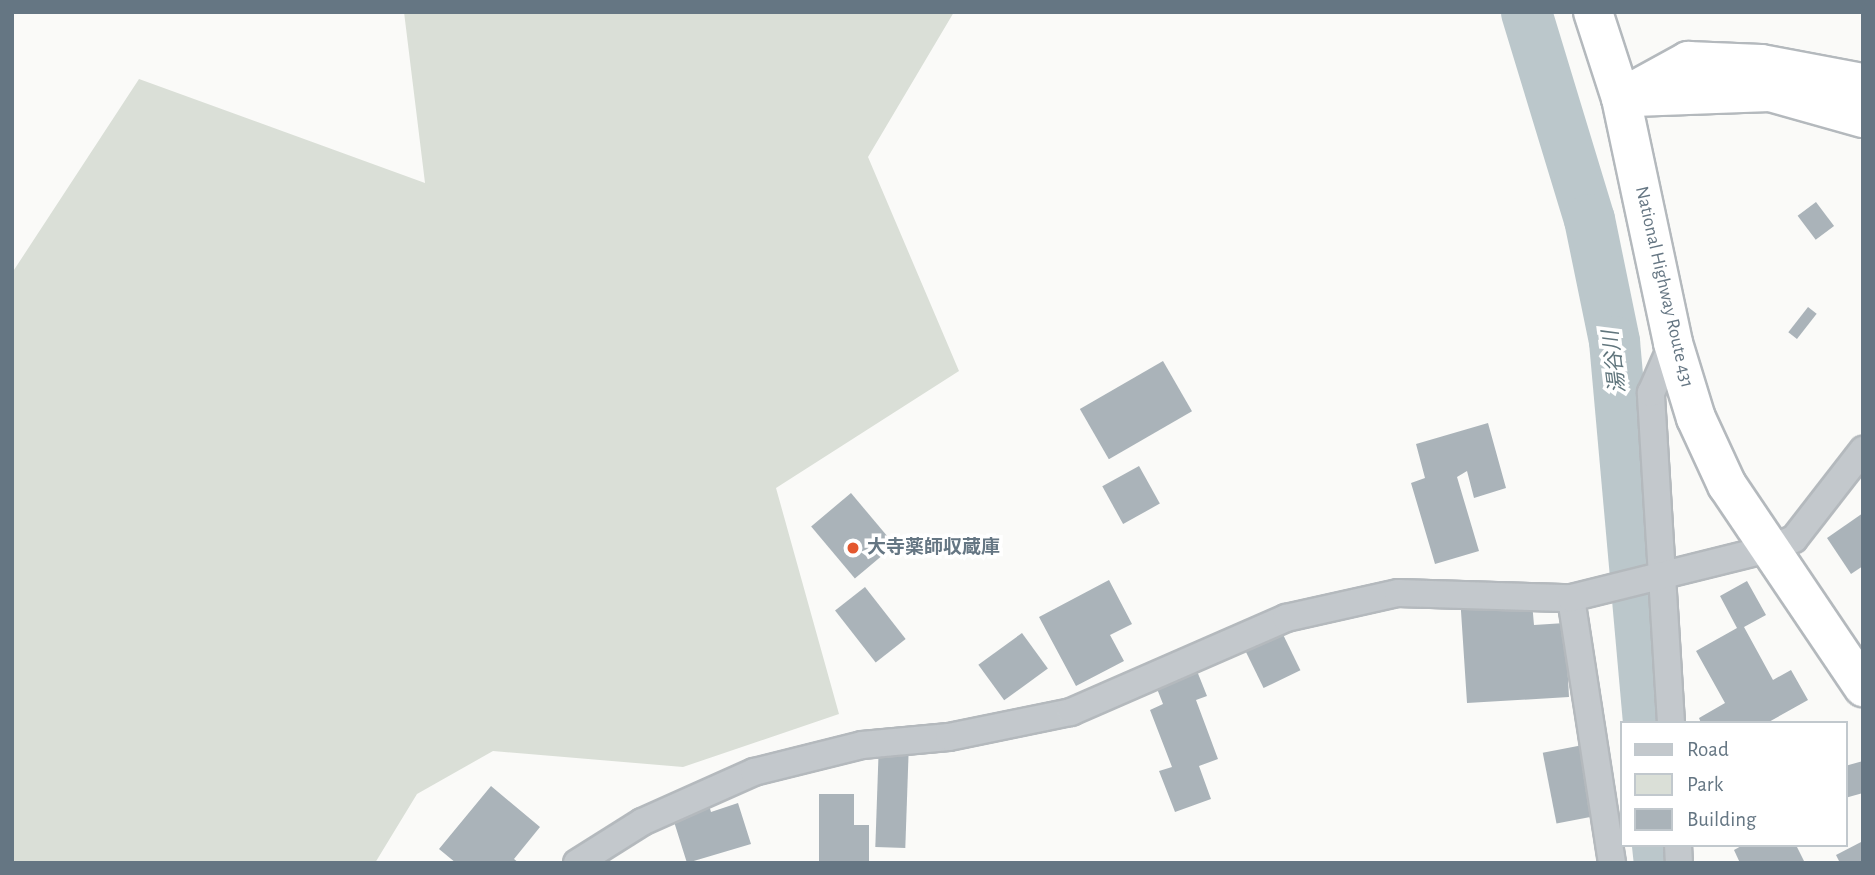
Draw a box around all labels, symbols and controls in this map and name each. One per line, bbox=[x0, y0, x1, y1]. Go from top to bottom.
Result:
street label: National Highway Route 431 bbox=[1630, 184, 1698, 390]
water label: 湯谷川 bbox=[1599, 329, 1631, 395]
place label: 大寺薬師収蔵庫 bbox=[867, 537, 1000, 559]
marker: 大寺薬師収蔵庫 bbox=[845, 540, 861, 556]
legend bbox=[1619, 721, 1847, 847]
text: Road bbox=[1687, 739, 1729, 760]
text: Park bbox=[1687, 774, 1723, 795]
text: Building bbox=[1687, 809, 1756, 830]

